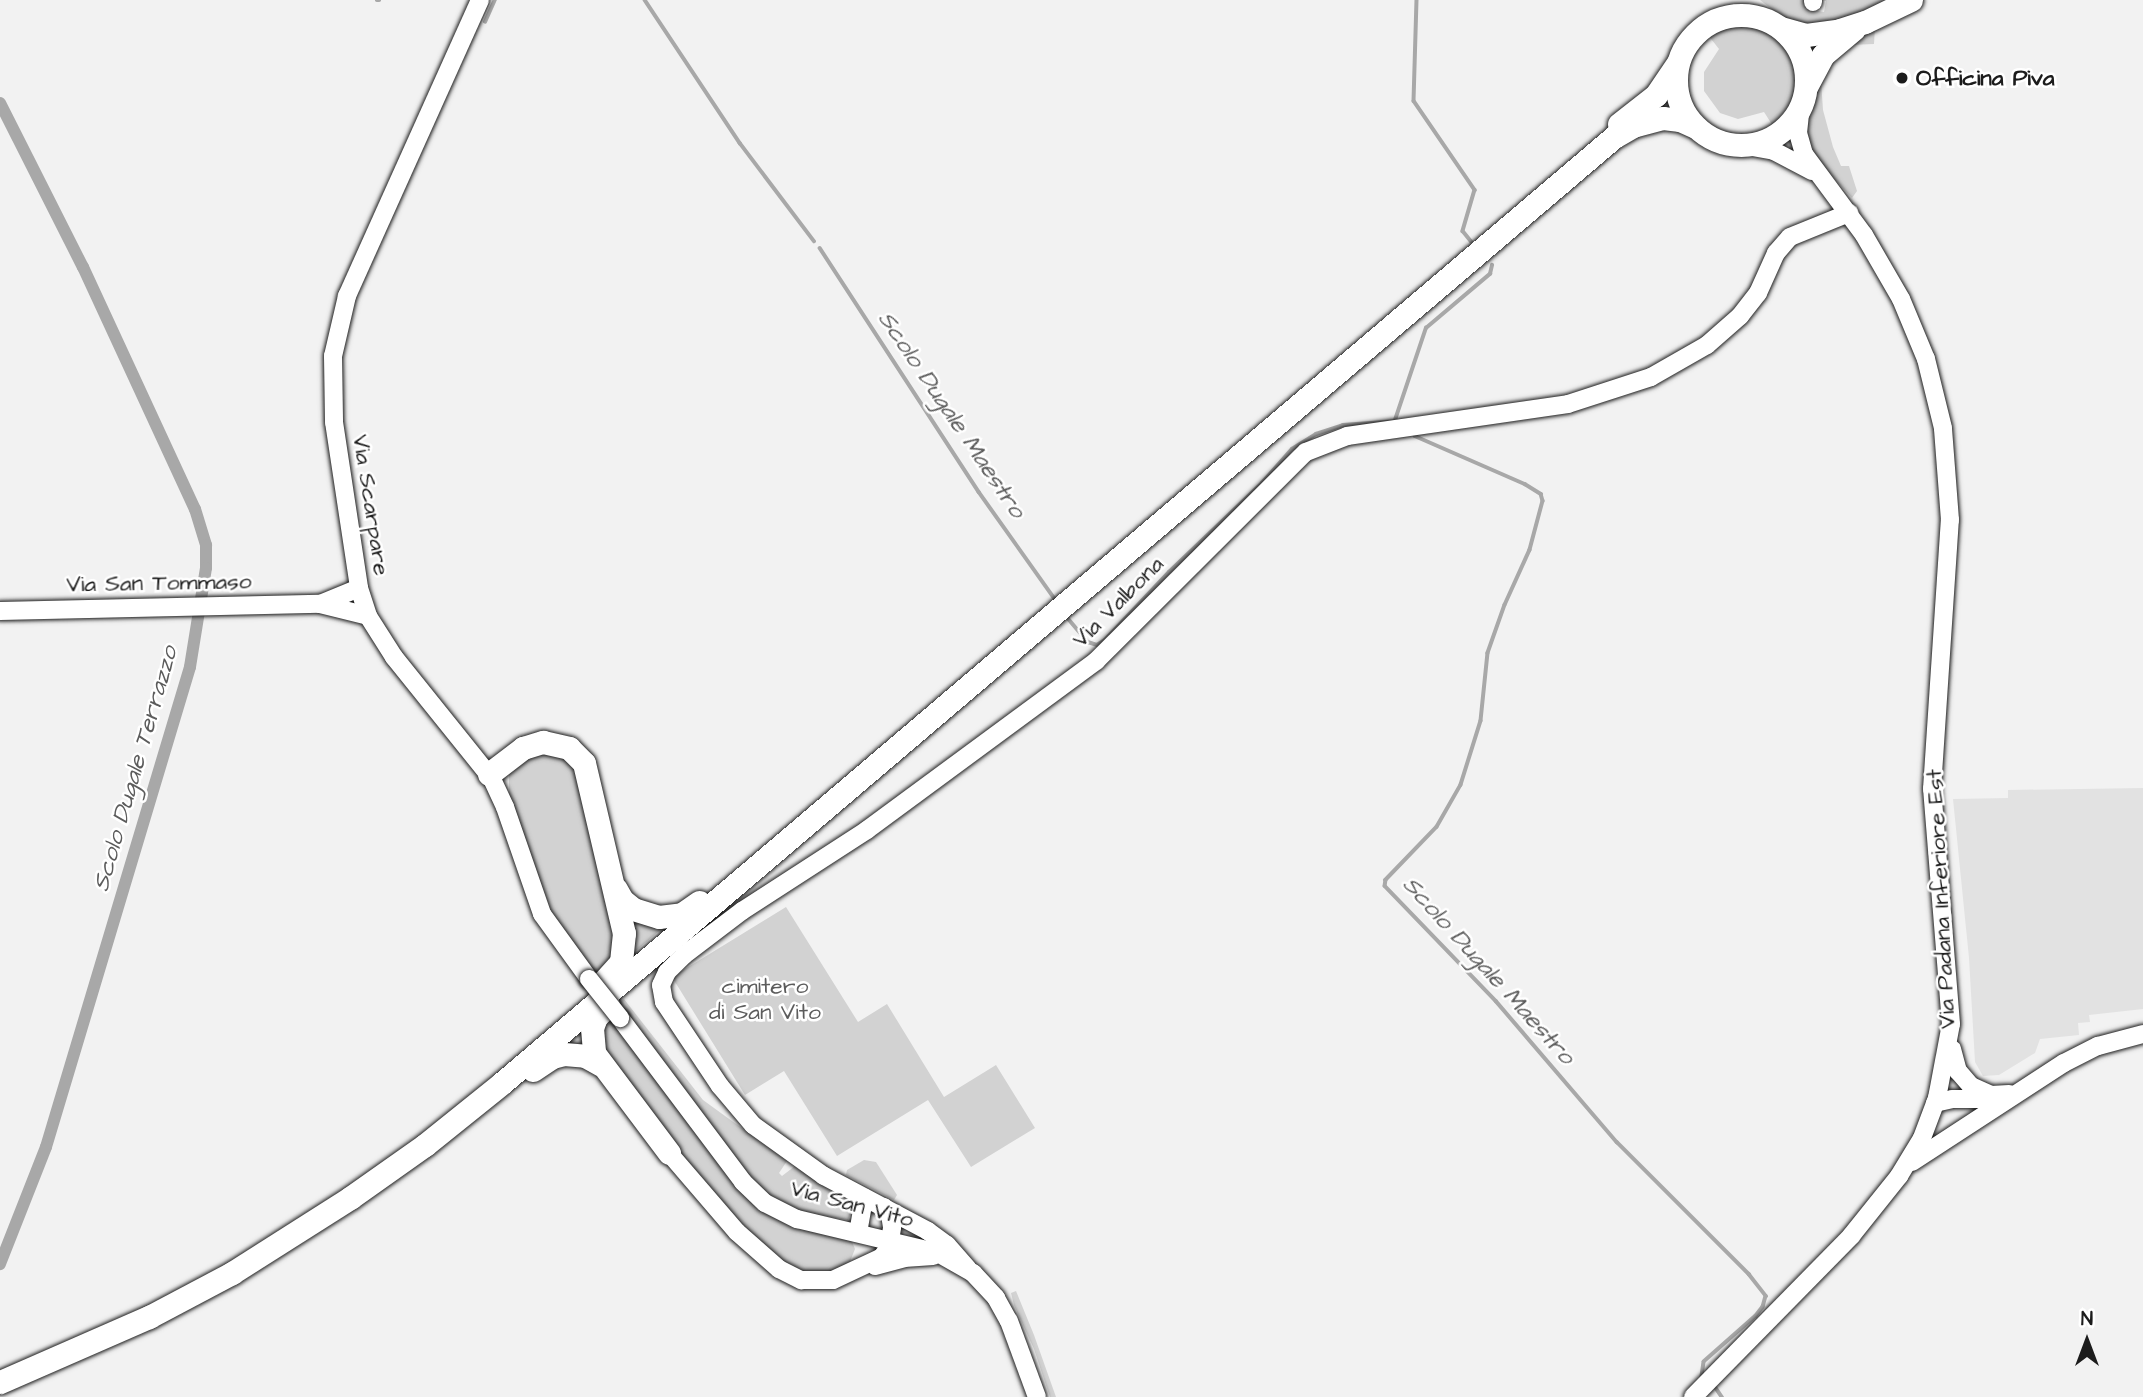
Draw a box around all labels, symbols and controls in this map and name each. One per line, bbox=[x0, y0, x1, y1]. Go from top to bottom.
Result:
place label: Officina Piva bbox=[1916, 64, 2054, 92]
marker: Officina Piva bbox=[1894, 70, 1910, 86]
water label: Scolo Dugale Maestro bbox=[871, 306, 1031, 524]
street label: Via Scarpare bbox=[346, 433, 396, 577]
street label: Via Valbona bbox=[1067, 551, 1169, 653]
street label: Via San Tommaso bbox=[66, 568, 252, 598]
water label: Scolo Dugale Terrazzo bbox=[87, 643, 185, 895]
street label: Via Padana Inferiore Est bbox=[1920, 768, 1962, 1030]
water label: Scolo Dugale Maestro bbox=[1396, 871, 1580, 1071]
park label: cimitero di San Vito bbox=[709, 972, 821, 1026]
street label: Via San Vito bbox=[788, 1174, 916, 1234]
north arrow bbox=[2052, 1306, 2122, 1376]
text: N bbox=[2081, 1306, 2093, 1333]

